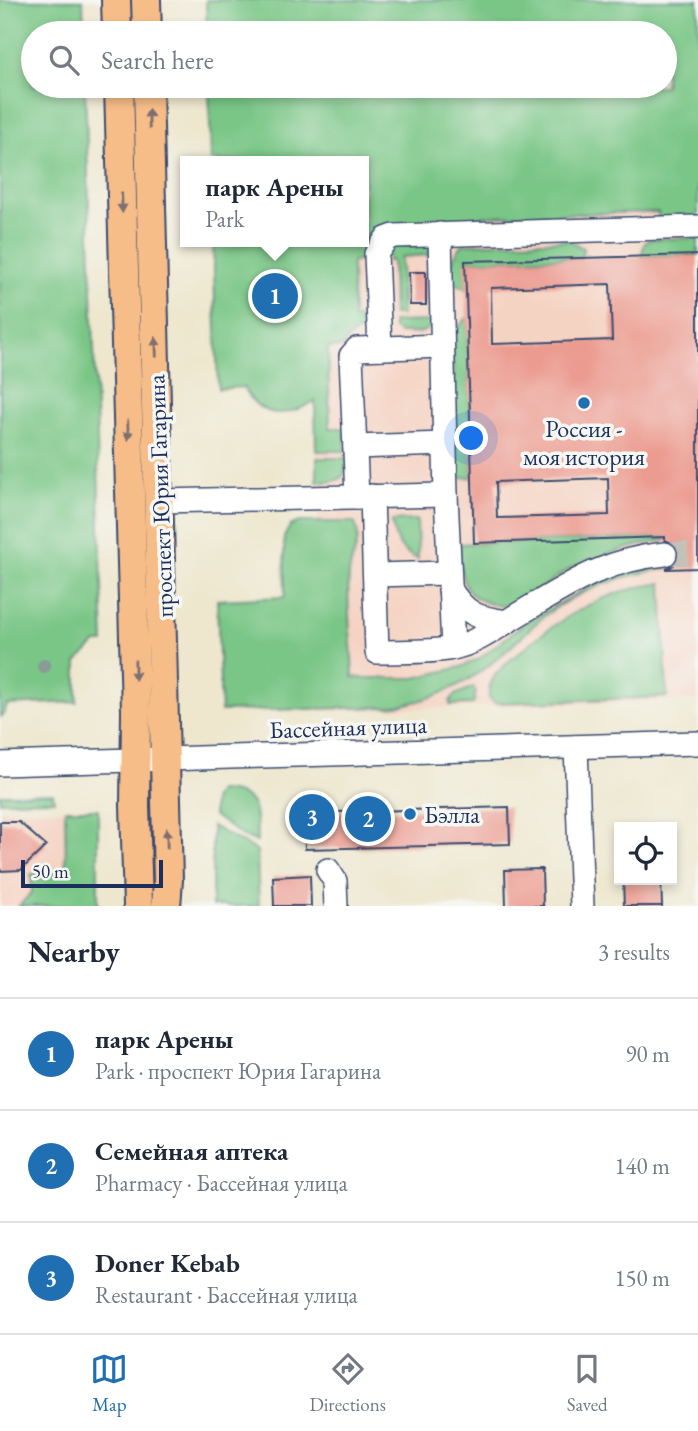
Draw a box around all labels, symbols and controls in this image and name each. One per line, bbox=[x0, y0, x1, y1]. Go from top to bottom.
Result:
search box bbox=[21, 21, 677, 98]
icon: search bbox=[45, 41, 83, 79]
text: Search here bbox=[101, 43, 214, 77]
one-way arrow bbox=[144, 108, 155, 130]
popup bbox=[180, 156, 369, 247]
text: парк Арены bbox=[205, 170, 344, 204]
one-way arrow bbox=[116, 192, 128, 214]
text: Park bbox=[205, 204, 244, 234]
pin: 1 bbox=[252, 270, 298, 322]
one-way arrow bbox=[150, 336, 161, 358]
street label: проспект Юрия Гагарина bbox=[140, 373, 180, 618]
marker: Россия - моя история bbox=[576, 395, 592, 411]
place label: Россия - моя история bbox=[523, 413, 645, 472]
one-way arrow bbox=[123, 420, 134, 442]
your location bbox=[454, 421, 488, 455]
one-way arrow bbox=[129, 660, 141, 682]
street label: Бассейная улица bbox=[269, 709, 428, 745]
pin: 3 bbox=[289, 791, 335, 843]
pin: 2 bbox=[345, 793, 391, 845]
place label: Бэлла bbox=[424, 799, 480, 830]
marker: Бэлла bbox=[402, 806, 418, 822]
map controls bbox=[614, 822, 677, 885]
button: locate bbox=[614, 822, 677, 885]
one-way arrow bbox=[161, 827, 173, 849]
scale bar bbox=[21, 857, 163, 889]
text: 50 m bbox=[32, 859, 69, 884]
text: Nearby bbox=[28, 932, 120, 971]
text: 3 results bbox=[598, 937, 670, 967]
text: парк Арены bbox=[95, 1022, 234, 1056]
text: 1 bbox=[45, 1039, 57, 1069]
text: 90 m bbox=[625, 1039, 670, 1069]
text: Park · проспект Юрия Гагарина bbox=[95, 1056, 381, 1086]
text: Семейная аптека bbox=[95, 1134, 288, 1168]
text: 2 bbox=[45, 1151, 57, 1181]
text: 140 m bbox=[614, 1151, 670, 1181]
text: Pharmacy · Бассейная улица bbox=[95, 1168, 348, 1198]
text: Doner Kebab bbox=[95, 1246, 240, 1280]
text: 3 bbox=[45, 1263, 57, 1293]
text: 150 m bbox=[614, 1263, 670, 1293]
text: Restaurant · Бассейная улица bbox=[95, 1280, 358, 1310]
tab: Map bbox=[90, 1350, 128, 1417]
tab: Directions bbox=[309, 1350, 386, 1417]
tab: Saved bbox=[567, 1350, 608, 1417]

